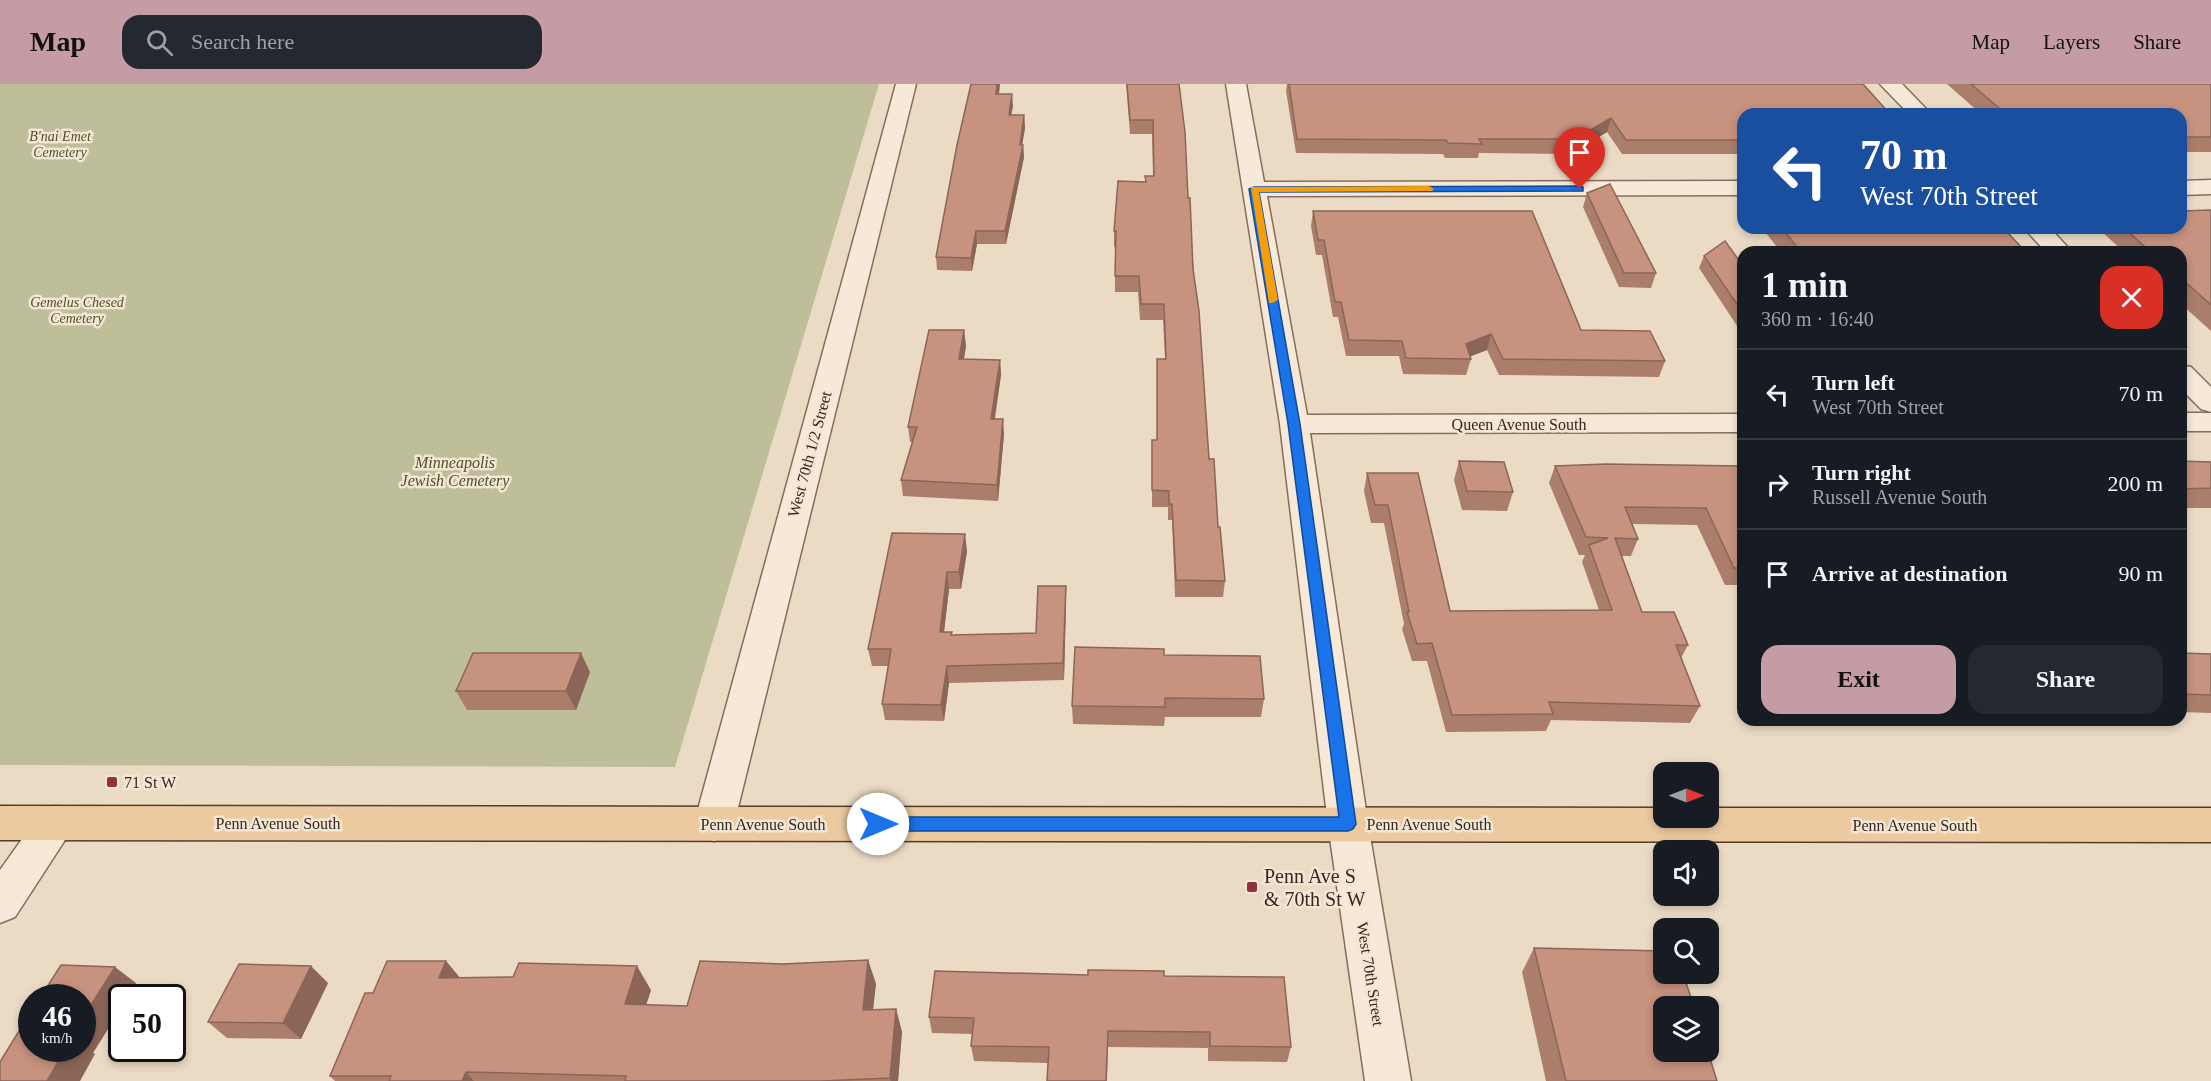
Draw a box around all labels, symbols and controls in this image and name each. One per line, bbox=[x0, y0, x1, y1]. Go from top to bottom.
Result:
search box bbox=[122, 15, 542, 69]
text: Map bbox=[30, 26, 86, 57]
icon: search bbox=[143, 26, 176, 59]
text: Search here bbox=[191, 29, 294, 54]
text: Map bbox=[1972, 30, 2010, 54]
text: Layers bbox=[2043, 30, 2100, 54]
text: Share bbox=[2133, 30, 2181, 54]
pin bbox=[1554, 127, 1605, 189]
park label: B'nai Emet Cemetery bbox=[29, 129, 92, 160]
icon: left bbox=[1761, 132, 1839, 210]
text: 70 m bbox=[1860, 132, 1948, 178]
icon: arrive bbox=[1563, 136, 1596, 169]
text: West 70th Street bbox=[1860, 181, 2038, 211]
text: 1 min bbox=[1761, 265, 1848, 305]
button: close bbox=[2100, 266, 2163, 329]
park label: Gemelus Chesed Cemetery bbox=[30, 295, 125, 326]
text: 360 m · 16:40 bbox=[1761, 308, 1874, 330]
text: Turn left bbox=[1812, 370, 1895, 395]
icon: left bbox=[1761, 378, 1794, 411]
text: 70 m bbox=[2118, 381, 2163, 406]
street label: West 70th 1/2 Street bbox=[784, 389, 835, 519]
text: West 70th Street bbox=[1812, 396, 1944, 418]
street label: Queen Avenue South bbox=[1452, 416, 1586, 433]
park label: Minneapolis Jewish Cemetery bbox=[401, 454, 510, 490]
text: Turn right bbox=[1812, 460, 1911, 485]
icon: right bbox=[1761, 468, 1794, 501]
text: 200 m bbox=[2107, 471, 2163, 496]
text: Russell Avenue South bbox=[1812, 486, 1987, 508]
icon: arrive bbox=[1761, 558, 1794, 591]
text: Arrive at destination bbox=[1812, 561, 2008, 586]
text: 90 m bbox=[2118, 561, 2163, 586]
button: Exit bbox=[1761, 645, 1956, 714]
button: Share bbox=[1968, 645, 2163, 714]
north arrow bbox=[1653, 762, 1719, 828]
map controls bbox=[1653, 762, 1719, 1062]
place label: 71 St W bbox=[124, 774, 177, 791]
marker: 71 St W bbox=[105, 775, 119, 789]
position arrow bbox=[846, 792, 910, 856]
street label: Penn Avenue South bbox=[215, 815, 341, 832]
street label: Penn Avenue South bbox=[700, 816, 826, 833]
street label: Penn Avenue South bbox=[1366, 816, 1492, 833]
street label: Penn Avenue South bbox=[1852, 817, 1978, 834]
button: sound bbox=[1653, 840, 1719, 906]
place label: Penn Ave S & 70th St W bbox=[1264, 865, 1365, 910]
marker: Penn Ave S & 70th St W bbox=[1245, 880, 1259, 894]
button: search bbox=[1653, 918, 1719, 984]
street label: West 70th Street bbox=[1354, 921, 1387, 1028]
speed limit sign: 50 bbox=[108, 984, 186, 1062]
button: layers bbox=[1653, 996, 1719, 1062]
text: 46 bbox=[42, 999, 72, 1032]
text: km/h bbox=[42, 1030, 72, 1046]

